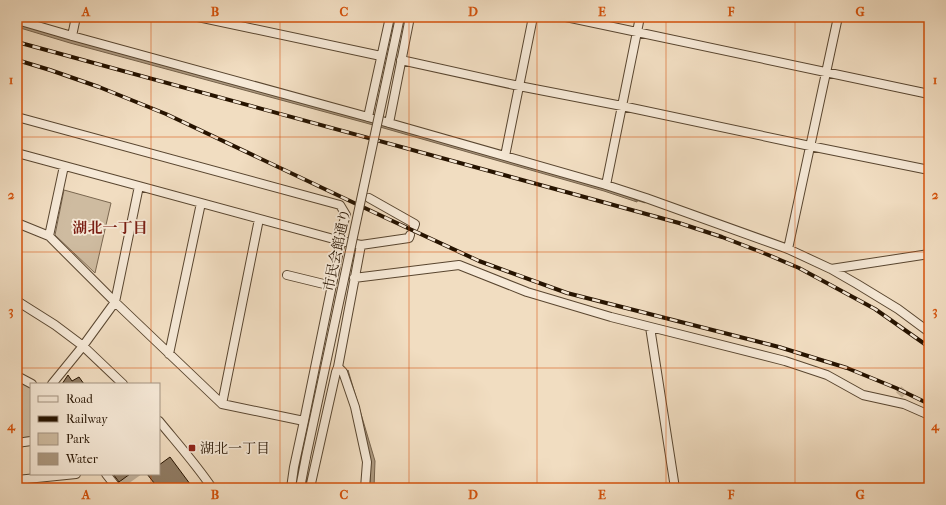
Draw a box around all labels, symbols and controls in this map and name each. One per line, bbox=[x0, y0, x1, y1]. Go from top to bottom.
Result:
text: A bbox=[81, 4, 91, 19]
text: B bbox=[211, 4, 220, 19]
text: C bbox=[340, 4, 349, 19]
text: D bbox=[468, 4, 478, 19]
text: E bbox=[598, 4, 606, 19]
text: F bbox=[727, 4, 735, 19]
text: G bbox=[855, 4, 865, 19]
text: 1 bbox=[9, 72, 14, 87]
text: 1 bbox=[933, 72, 938, 87]
text: 2 bbox=[8, 187, 15, 202]
text: 2 bbox=[932, 187, 939, 202]
street label: 市民会館通り bbox=[320, 207, 354, 293]
district label: 湖北一丁目 bbox=[72, 219, 148, 237]
text: 3 bbox=[8, 303, 14, 319]
text: 3 bbox=[932, 303, 938, 319]
legend bbox=[30, 383, 160, 475]
text: Road bbox=[66, 392, 93, 406]
text: Railway bbox=[66, 412, 108, 426]
text: 4 bbox=[6, 418, 16, 434]
text: 4 bbox=[930, 418, 940, 434]
text: Park bbox=[66, 432, 91, 446]
place label: 湖北一丁目 bbox=[200, 440, 270, 457]
marker: 湖北一丁目 bbox=[187, 443, 197, 453]
text: Water bbox=[65, 452, 99, 466]
text: A bbox=[81, 487, 91, 502]
text: B bbox=[211, 487, 220, 502]
text: C bbox=[340, 487, 349, 502]
text: D bbox=[468, 487, 478, 502]
text: E bbox=[598, 487, 606, 502]
text: F bbox=[727, 487, 735, 502]
text: G bbox=[855, 487, 865, 502]

